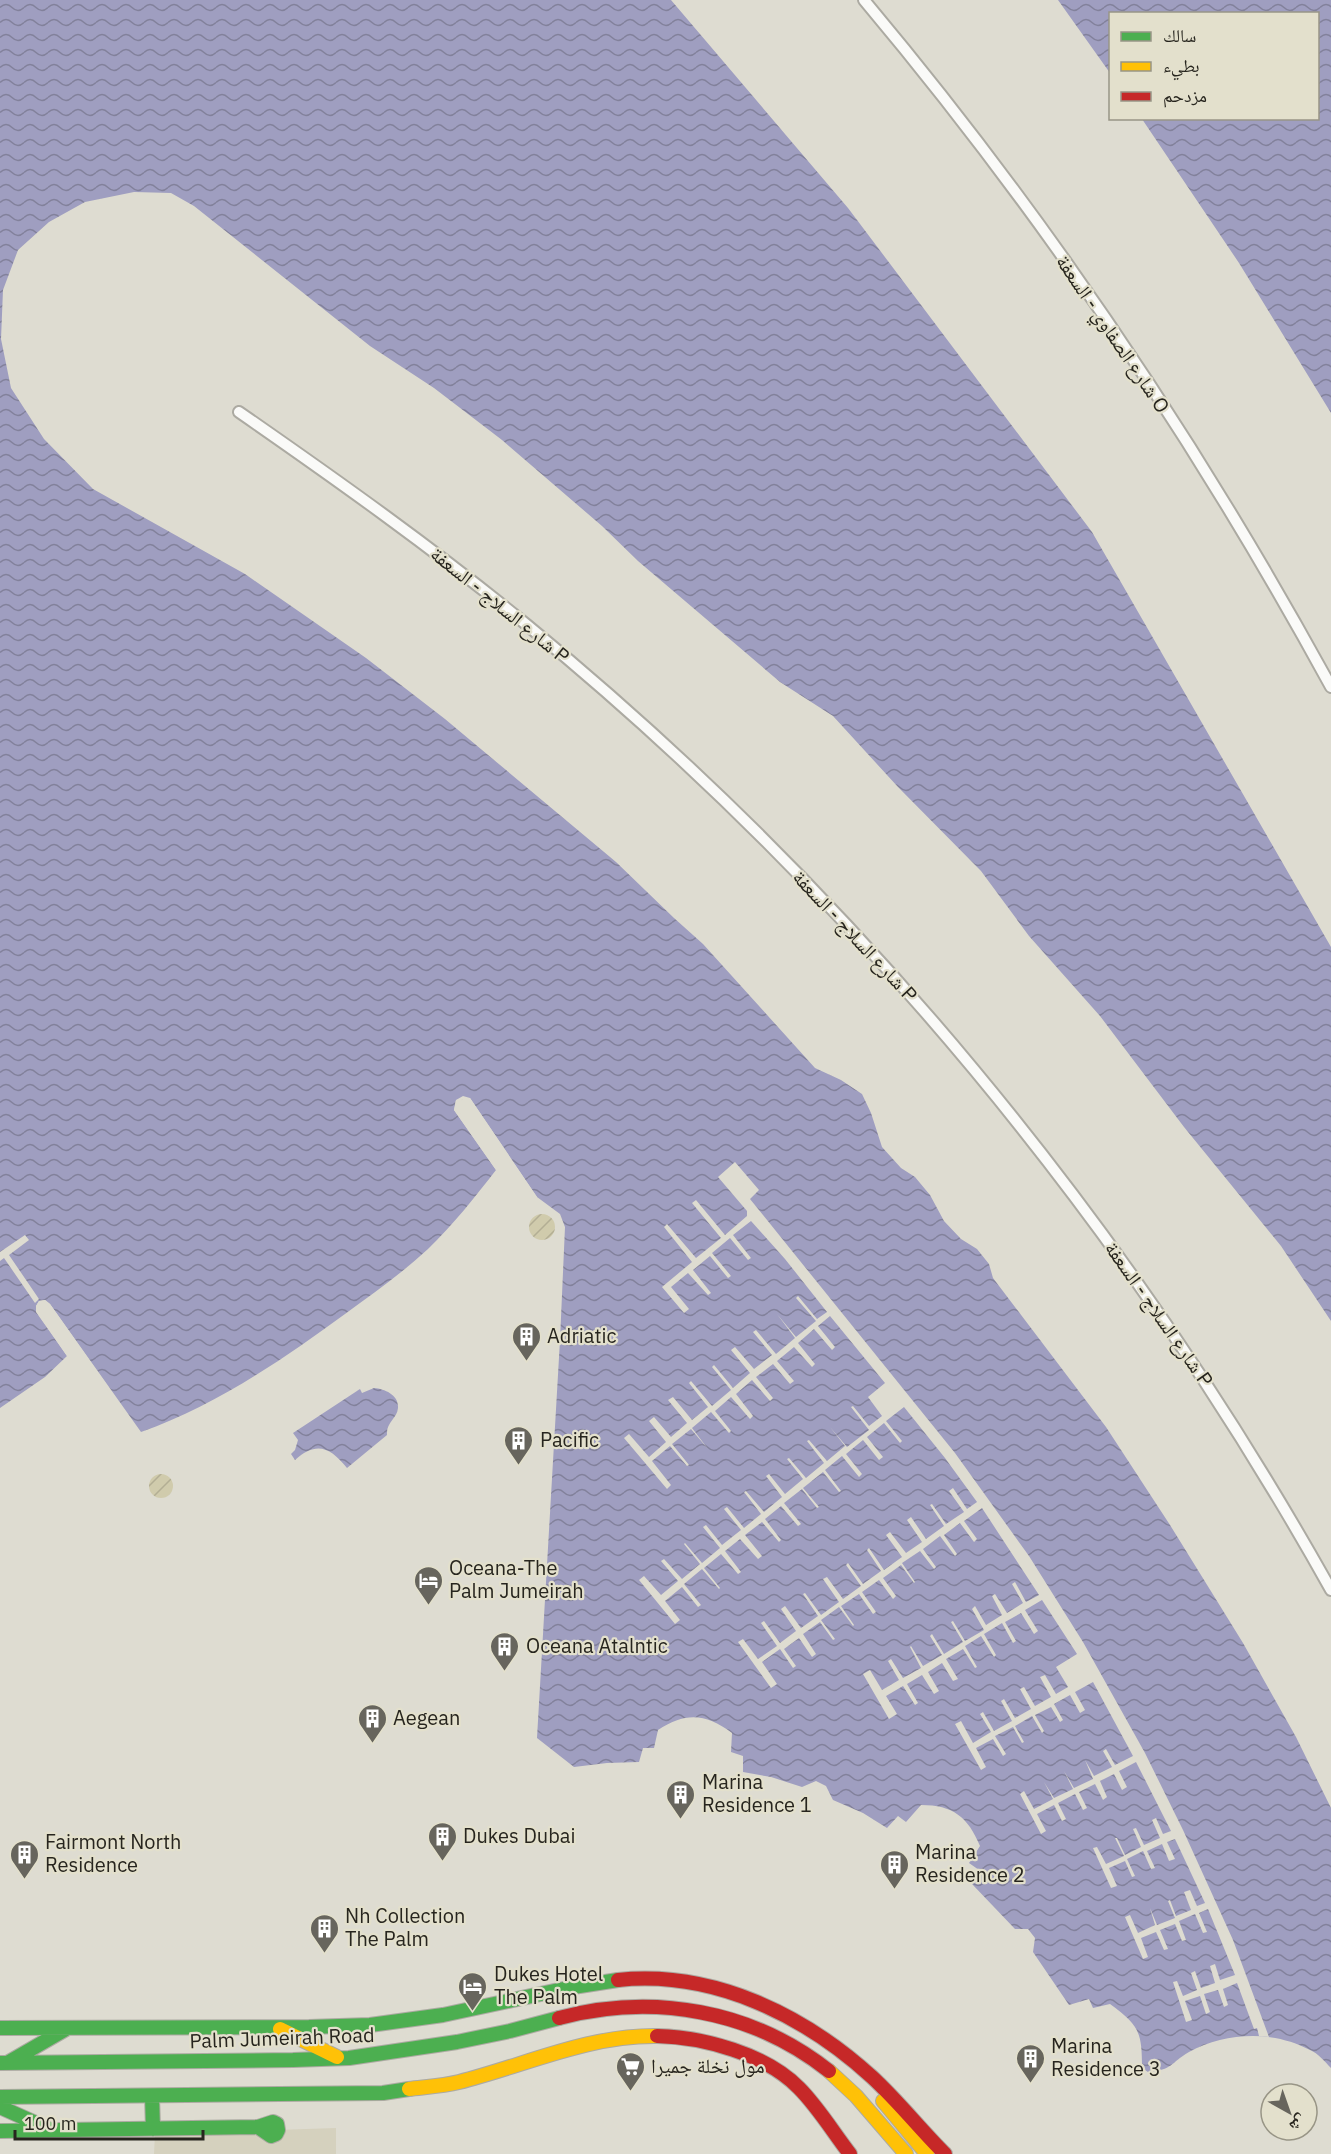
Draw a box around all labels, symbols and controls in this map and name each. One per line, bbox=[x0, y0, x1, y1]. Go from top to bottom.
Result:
legend bbox=[1109, 12, 1319, 120]
text: سالك bbox=[1163, 24, 1196, 47]
text: بطيء bbox=[1163, 54, 1200, 81]
text: مزدحم bbox=[1163, 84, 1207, 108]
street label: شارع الصفاوي - السعفة O bbox=[1048, 249, 1176, 420]
street label: شارع السلاج - السعفة P bbox=[425, 540, 575, 669]
street label: شارع السلاج - السعفة P bbox=[787, 864, 924, 1008]
street label: شارع السلاج - السعفة P bbox=[1099, 1236, 1220, 1392]
building icon: Adriatic bbox=[510, 1320, 542, 1362]
place label: Adriatic bbox=[547, 1322, 617, 1349]
building icon: Pacific bbox=[503, 1424, 535, 1466]
place label: Pacific bbox=[540, 1426, 599, 1453]
place label: Oceana-The Palm Jumeirah bbox=[449, 1554, 584, 1604]
hotel icon: Oceana-The Palm Jumeirah bbox=[412, 1564, 444, 1606]
building icon: Oceana Atalntic bbox=[489, 1630, 521, 1672]
place label: Oceana Atalntic bbox=[526, 1632, 668, 1659]
building icon: Aegean bbox=[356, 1702, 388, 1744]
place label: Aegean bbox=[393, 1704, 460, 1731]
place label: Marina Residence 1 bbox=[702, 1768, 812, 1818]
building icon: Marina Residence 1 bbox=[665, 1778, 697, 1820]
building icon: Dukes Dubai bbox=[426, 1820, 458, 1862]
place label: Dukes Dubai bbox=[463, 1822, 575, 1849]
place label: Fairmont North Residence bbox=[45, 1828, 181, 1878]
building icon: Fairmont North Residence bbox=[8, 1838, 40, 1880]
place label: Marina Residence 2 bbox=[915, 1838, 1025, 1888]
building icon: Marina Residence 2 bbox=[878, 1848, 910, 1890]
place label: Nh Collection The Palm bbox=[345, 1902, 465, 1952]
building icon: Nh Collection The Palm bbox=[308, 1912, 340, 1954]
place label: Dukes Hotel The Palm bbox=[494, 1960, 603, 2010]
hotel icon: Dukes Hotel The Palm bbox=[457, 1970, 489, 2012]
street label: Palm Jumeirah Road bbox=[189, 2021, 375, 2054]
place label: Marina Residence 3 bbox=[1051, 2032, 1161, 2082]
building icon: Marina Residence 3 bbox=[1014, 2042, 1046, 2084]
supermarket icon: مول نخلة جميرا bbox=[614, 2050, 646, 2092]
place label: مول نخلة جميرا bbox=[651, 2052, 765, 2079]
north arrow bbox=[1259, 2082, 1319, 2142]
scale bar bbox=[15, 2103, 202, 2141]
text: ش bbox=[1286, 2110, 1312, 2137]
text: 100 m bbox=[24, 2112, 76, 2135]

